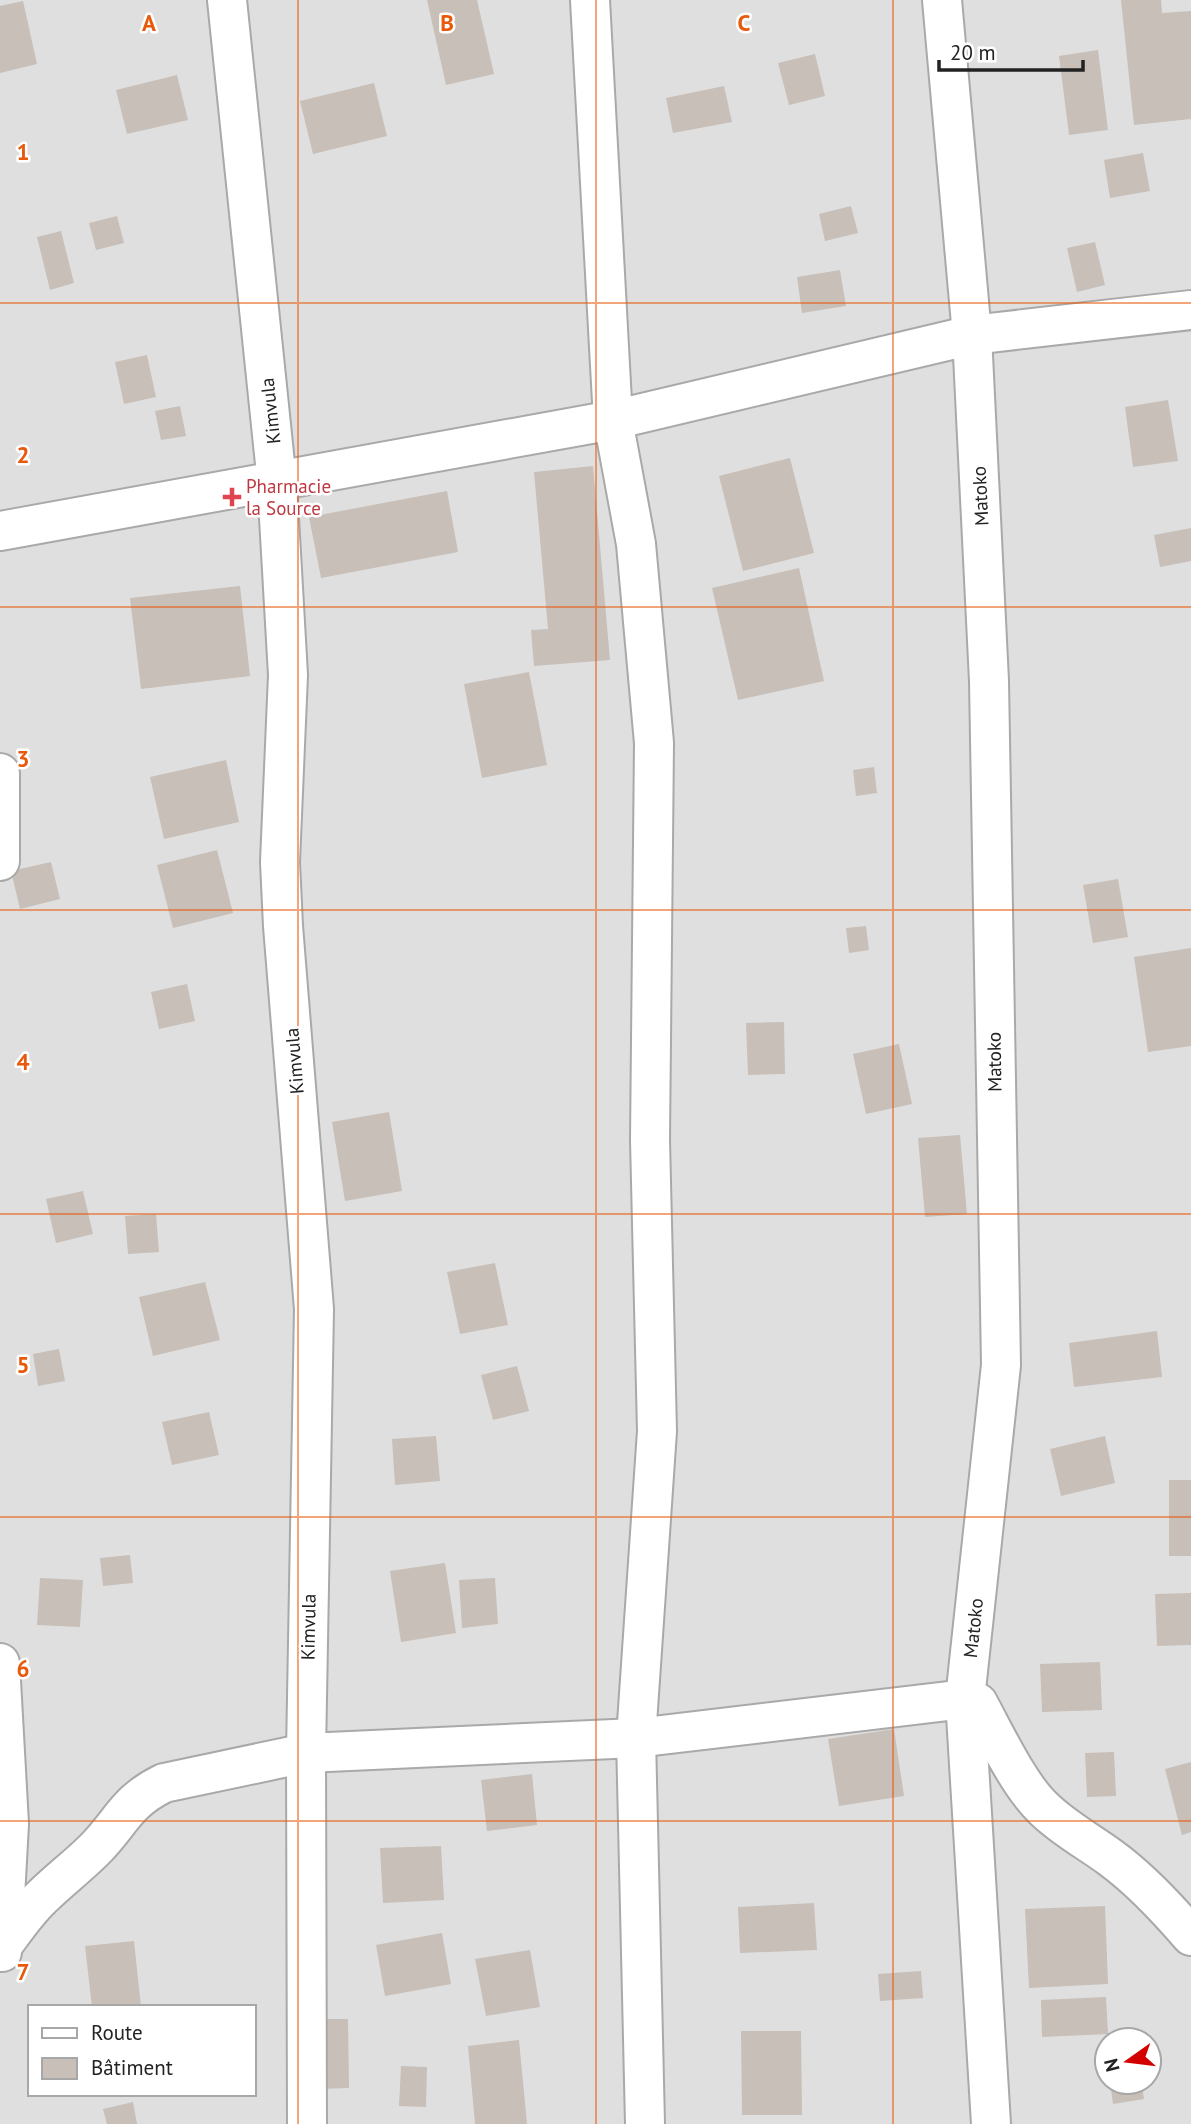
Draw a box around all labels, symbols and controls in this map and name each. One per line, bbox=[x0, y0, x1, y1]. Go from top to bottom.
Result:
text: A bbox=[142, 8, 156, 37]
text: B bbox=[440, 8, 454, 37]
text: C bbox=[738, 8, 751, 37]
scale bar bbox=[939, 28, 1082, 72]
text: 20 m bbox=[950, 39, 996, 66]
text: 1 bbox=[16, 137, 30, 166]
street label: Kimvula bbox=[255, 377, 285, 445]
text: 2 bbox=[16, 440, 30, 469]
street label: Matoko bbox=[966, 465, 994, 527]
place label: Pharmacie la Source bbox=[246, 474, 331, 520]
marker: Pharmacie la Source bbox=[224, 489, 240, 505]
text: 3 bbox=[16, 744, 30, 773]
street label: Kimvula bbox=[279, 1027, 309, 1095]
street label: Matoko bbox=[981, 1032, 1007, 1092]
text: 4 bbox=[16, 1047, 30, 1076]
text: 5 bbox=[16, 1350, 30, 1379]
street label: Kimvula bbox=[295, 1594, 321, 1660]
street label: Matoko bbox=[958, 1597, 988, 1659]
text: 6 bbox=[16, 1654, 30, 1683]
text: 7 bbox=[16, 1957, 30, 1986]
legend bbox=[28, 2005, 256, 2096]
text: Route bbox=[91, 2019, 143, 2046]
north arrow bbox=[1093, 2026, 1163, 2096]
text: Bâtiment bbox=[91, 2054, 173, 2081]
text: N bbox=[1098, 2056, 1125, 2074]

